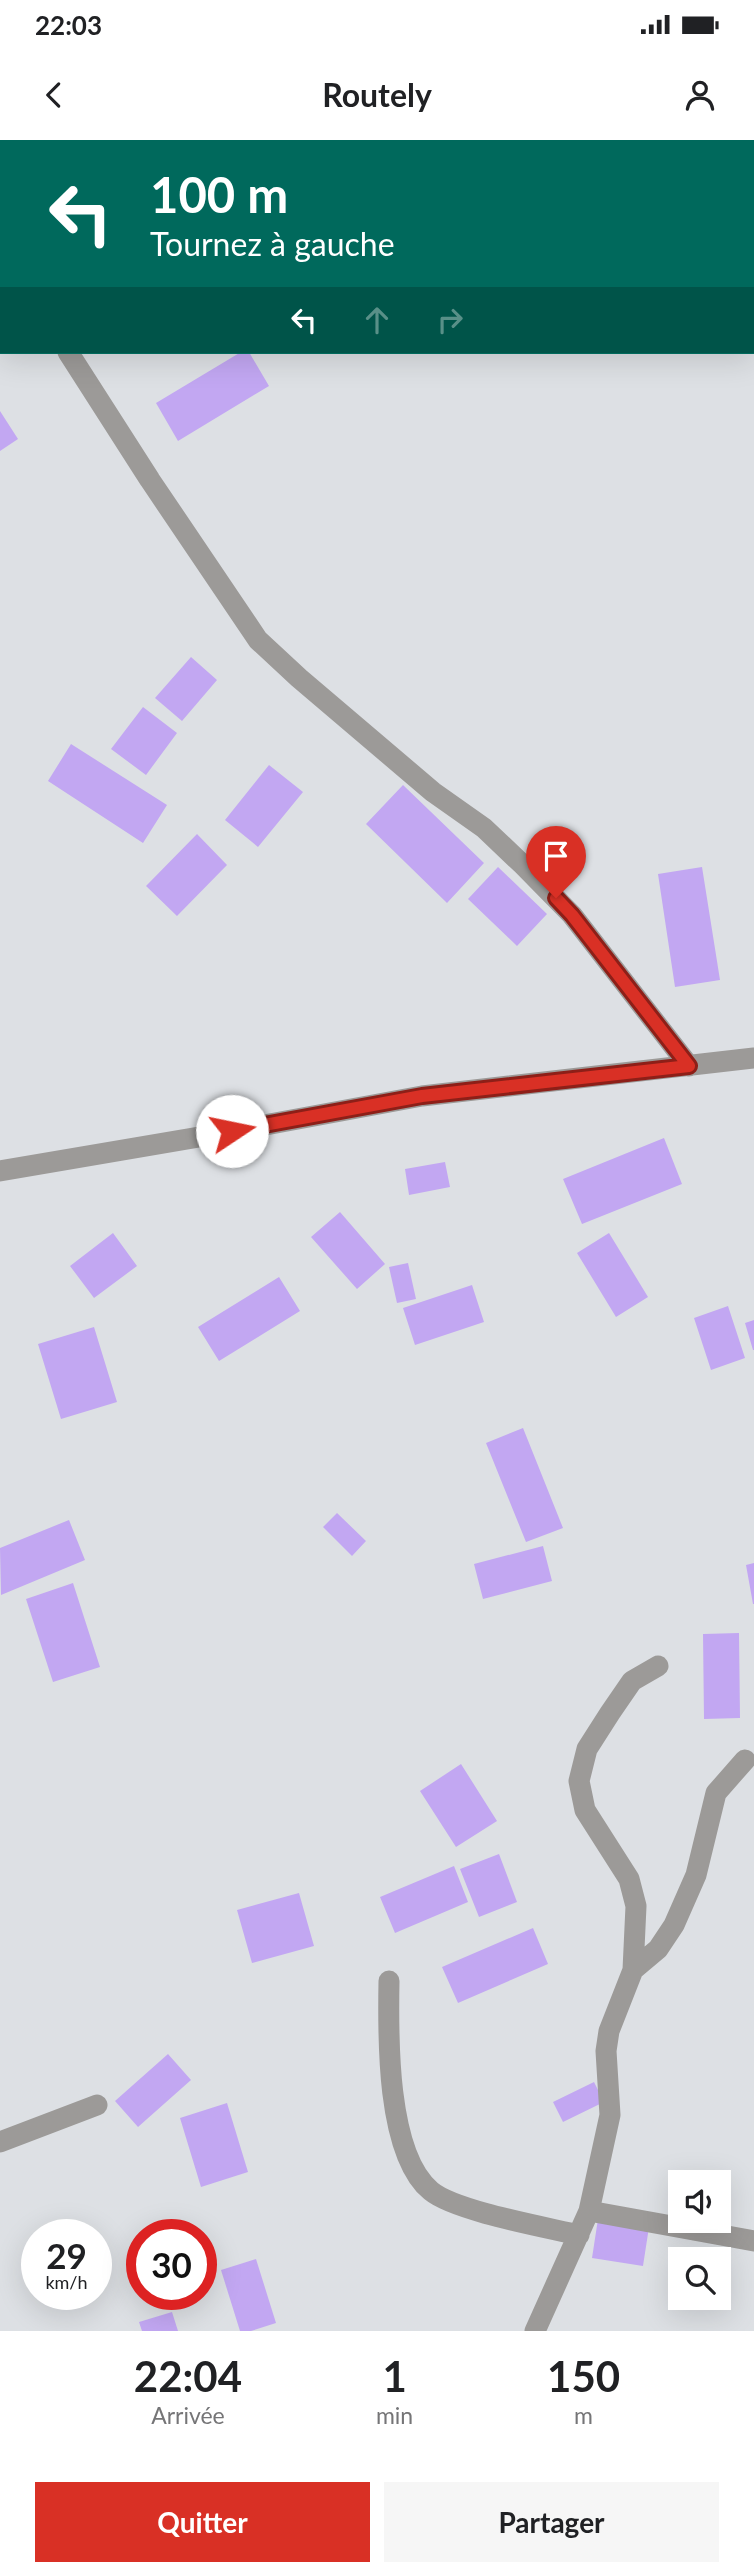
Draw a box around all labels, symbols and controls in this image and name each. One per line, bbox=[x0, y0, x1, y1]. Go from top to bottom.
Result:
text: 22:03 bbox=[35, 9, 102, 41]
text: Routely bbox=[322, 75, 432, 114]
icon: back bbox=[35, 76, 73, 114]
icon: person bbox=[681, 76, 719, 114]
text: 100 m bbox=[150, 165, 288, 223]
icon: left bbox=[35, 168, 126, 259]
text: Tournez à gauche bbox=[150, 224, 395, 263]
icon: left bbox=[285, 301, 323, 339]
icon: ahead bbox=[358, 301, 396, 339]
icon: right bbox=[431, 301, 469, 339]
pin bbox=[526, 826, 586, 898]
icon: arrive bbox=[537, 837, 575, 875]
position arrow bbox=[195, 1094, 269, 1168]
map controls bbox=[668, 2170, 731, 2310]
button: sound bbox=[668, 2170, 731, 2233]
speed limit sign: 30 bbox=[126, 2219, 217, 2310]
text: 29 bbox=[46, 2234, 87, 2276]
button: search bbox=[668, 2247, 731, 2310]
text: km/h bbox=[45, 2271, 88, 2293]
text: 22:04 bbox=[134, 2351, 242, 2401]
text: 1 bbox=[382, 2351, 407, 2401]
text: 150 bbox=[547, 2351, 620, 2401]
text: Arrivée bbox=[151, 2401, 225, 2429]
text: min bbox=[376, 2401, 413, 2429]
text: m bbox=[574, 2401, 593, 2429]
button: Quitter bbox=[35, 2482, 370, 2562]
button: Partager bbox=[384, 2482, 719, 2562]

